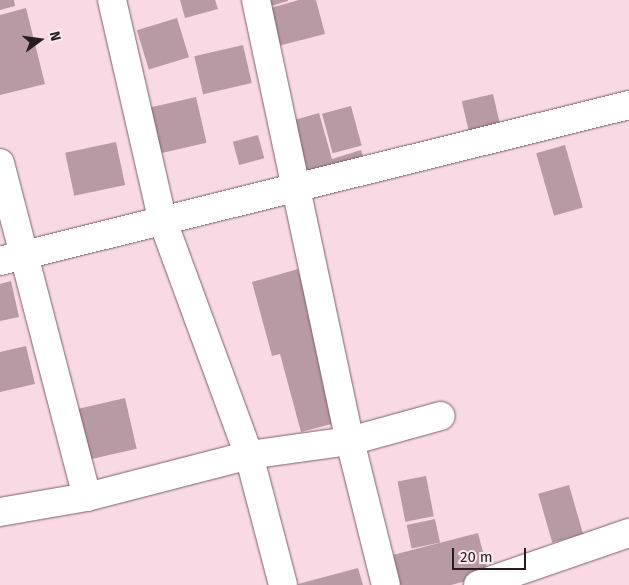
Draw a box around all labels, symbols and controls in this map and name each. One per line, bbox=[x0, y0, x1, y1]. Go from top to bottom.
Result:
north arrow bbox=[15, 15, 65, 65]
text: N bbox=[46, 30, 64, 43]
scale bar bbox=[454, 538, 528, 570]
text: 20 m bbox=[460, 548, 493, 566]

